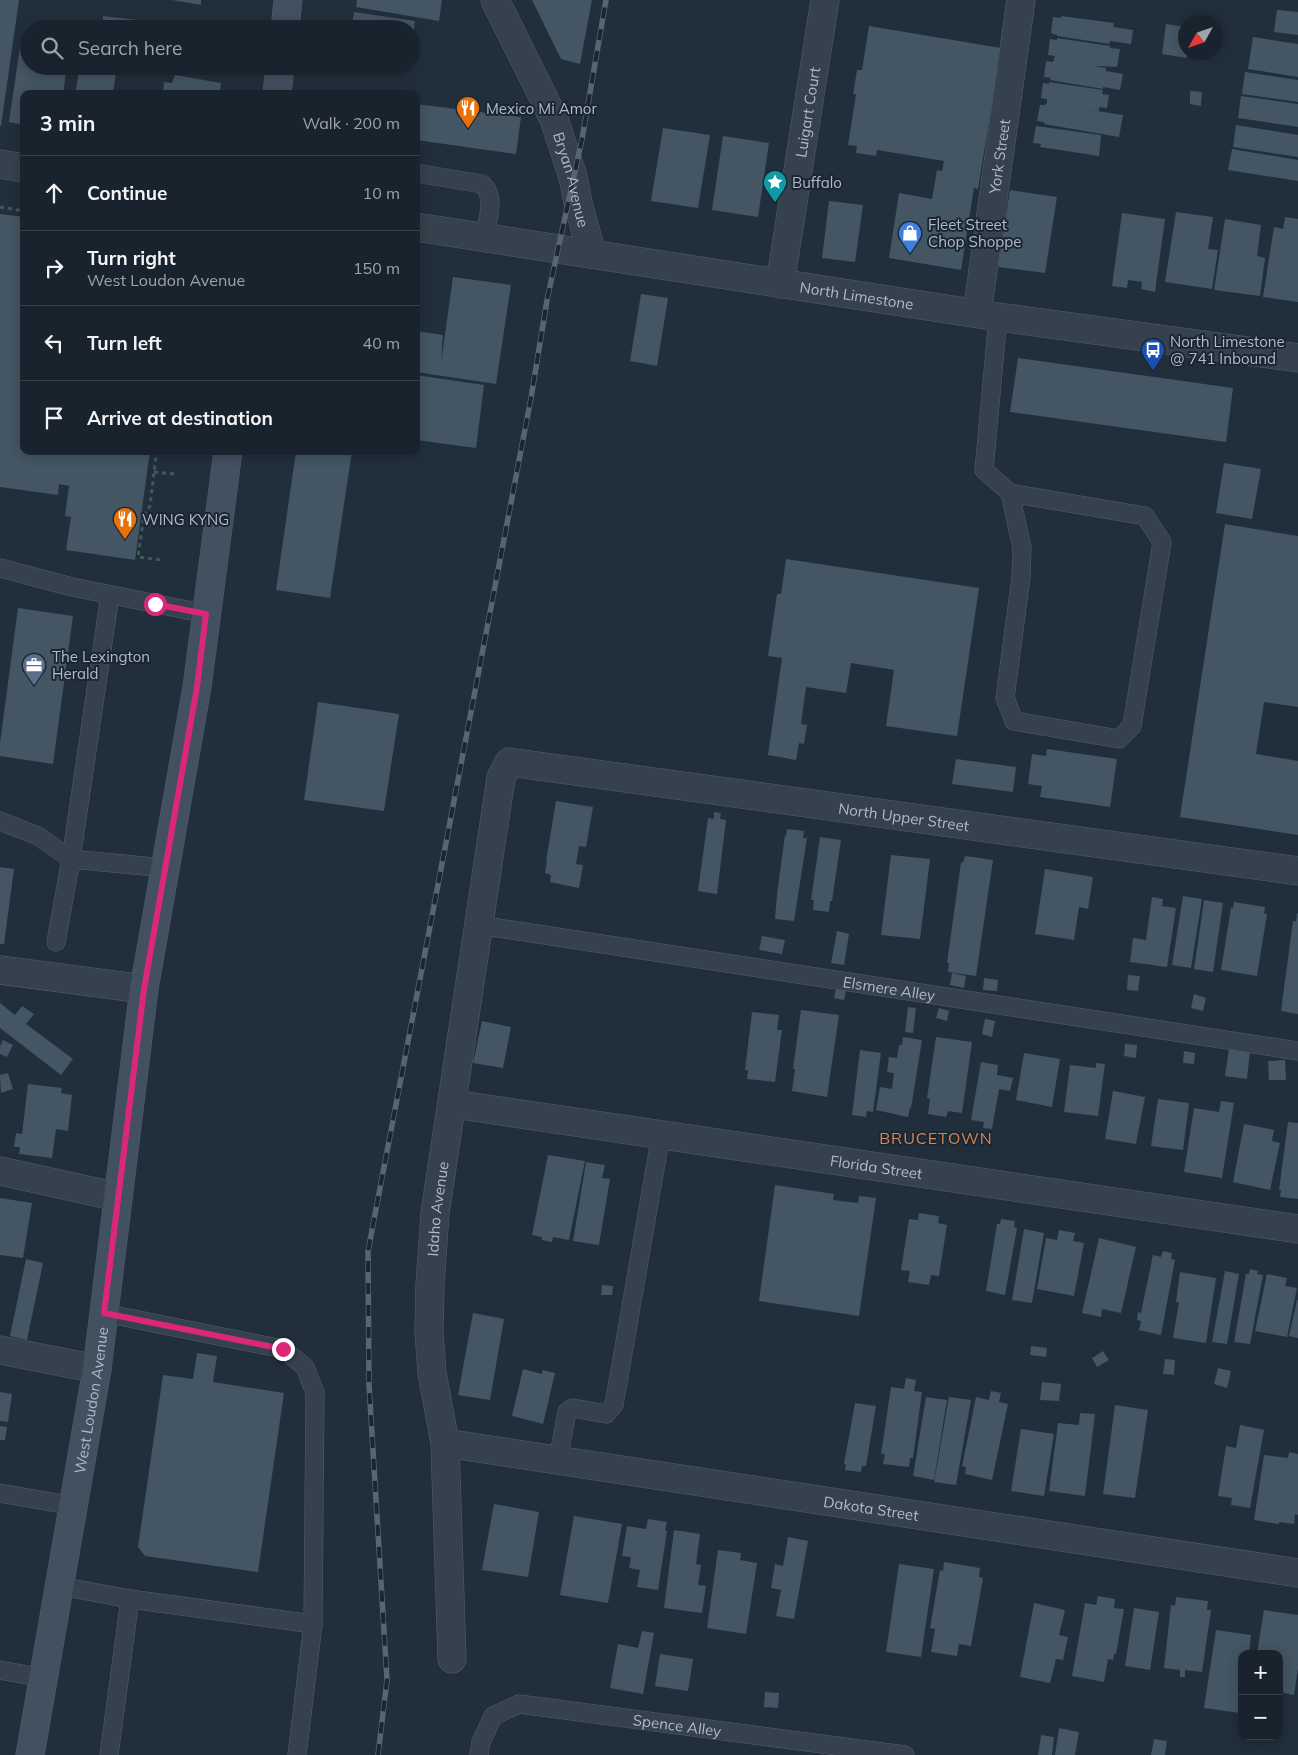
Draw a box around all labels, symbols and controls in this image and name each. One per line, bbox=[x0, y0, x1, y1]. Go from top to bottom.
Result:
north arrow bbox=[1178, 15, 1223, 60]
search box bbox=[20, 20, 420, 75]
icon: search bbox=[38, 34, 66, 62]
text: Search here bbox=[78, 36, 182, 60]
street label: Luigart Court bbox=[791, 65, 824, 159]
restaurant icon: Mexico Mi Amor bbox=[455, 95, 481, 129]
place label: Mexico Mi Amor bbox=[486, 99, 597, 118]
text: 3 min bbox=[40, 110, 95, 136]
text: Walk · 200 m bbox=[302, 113, 400, 133]
street label: York Street bbox=[984, 118, 1014, 196]
street label: Bryan Avenue bbox=[549, 130, 594, 229]
place icon: Buffalo bbox=[762, 169, 788, 203]
place label: Buffalo bbox=[792, 173, 842, 192]
icon: ahead bbox=[40, 179, 68, 207]
text: Continue bbox=[87, 181, 167, 205]
text: 10 m bbox=[363, 183, 400, 203]
place label: Fleet Street Chop Shoppe bbox=[928, 215, 1021, 251]
shop icon: Fleet Street Chop Shoppe bbox=[897, 220, 923, 254]
text: Turn right bbox=[87, 246, 176, 270]
icon: right bbox=[40, 254, 68, 282]
text: 150 m bbox=[353, 258, 400, 278]
text: West Loudon Avenue bbox=[87, 270, 245, 290]
street label: North Limestone bbox=[799, 277, 915, 313]
icon: left bbox=[40, 329, 68, 357]
text: Turn left bbox=[87, 331, 162, 355]
place label: North Limestone @ 741 Inbound bbox=[1170, 332, 1285, 368]
text: 40 m bbox=[363, 333, 400, 353]
bus stop icon: North Limestone @ 741 Inbound bbox=[1140, 337, 1166, 371]
icon: arrive bbox=[40, 404, 68, 432]
text: Arrive at destination bbox=[87, 406, 273, 430]
restaurant icon: WING KYNG bbox=[112, 506, 138, 540]
place label: WING KYNG bbox=[142, 510, 229, 529]
route start bbox=[144, 593, 167, 616]
place label: The Lexington Herald bbox=[52, 647, 150, 683]
office icon: The Lexington Herald bbox=[21, 652, 47, 686]
street label: North Upper Street bbox=[837, 798, 970, 835]
street label: Elsmere Alley bbox=[842, 972, 937, 1005]
district label: BRUCETOWN bbox=[879, 1128, 993, 1148]
street label: Florida Street bbox=[829, 1150, 924, 1183]
street label: Idaho Avenue bbox=[423, 1160, 452, 1257]
street label: West Loudon Avenue bbox=[70, 1326, 112, 1475]
route end bbox=[272, 1338, 295, 1361]
street label: Dakota Street bbox=[822, 1491, 920, 1525]
map controls bbox=[1238, 1650, 1283, 1740]
button: + bbox=[1238, 1650, 1283, 1695]
button: − bbox=[1238, 1695, 1283, 1740]
street label: Spence Alley bbox=[632, 1710, 723, 1740]

